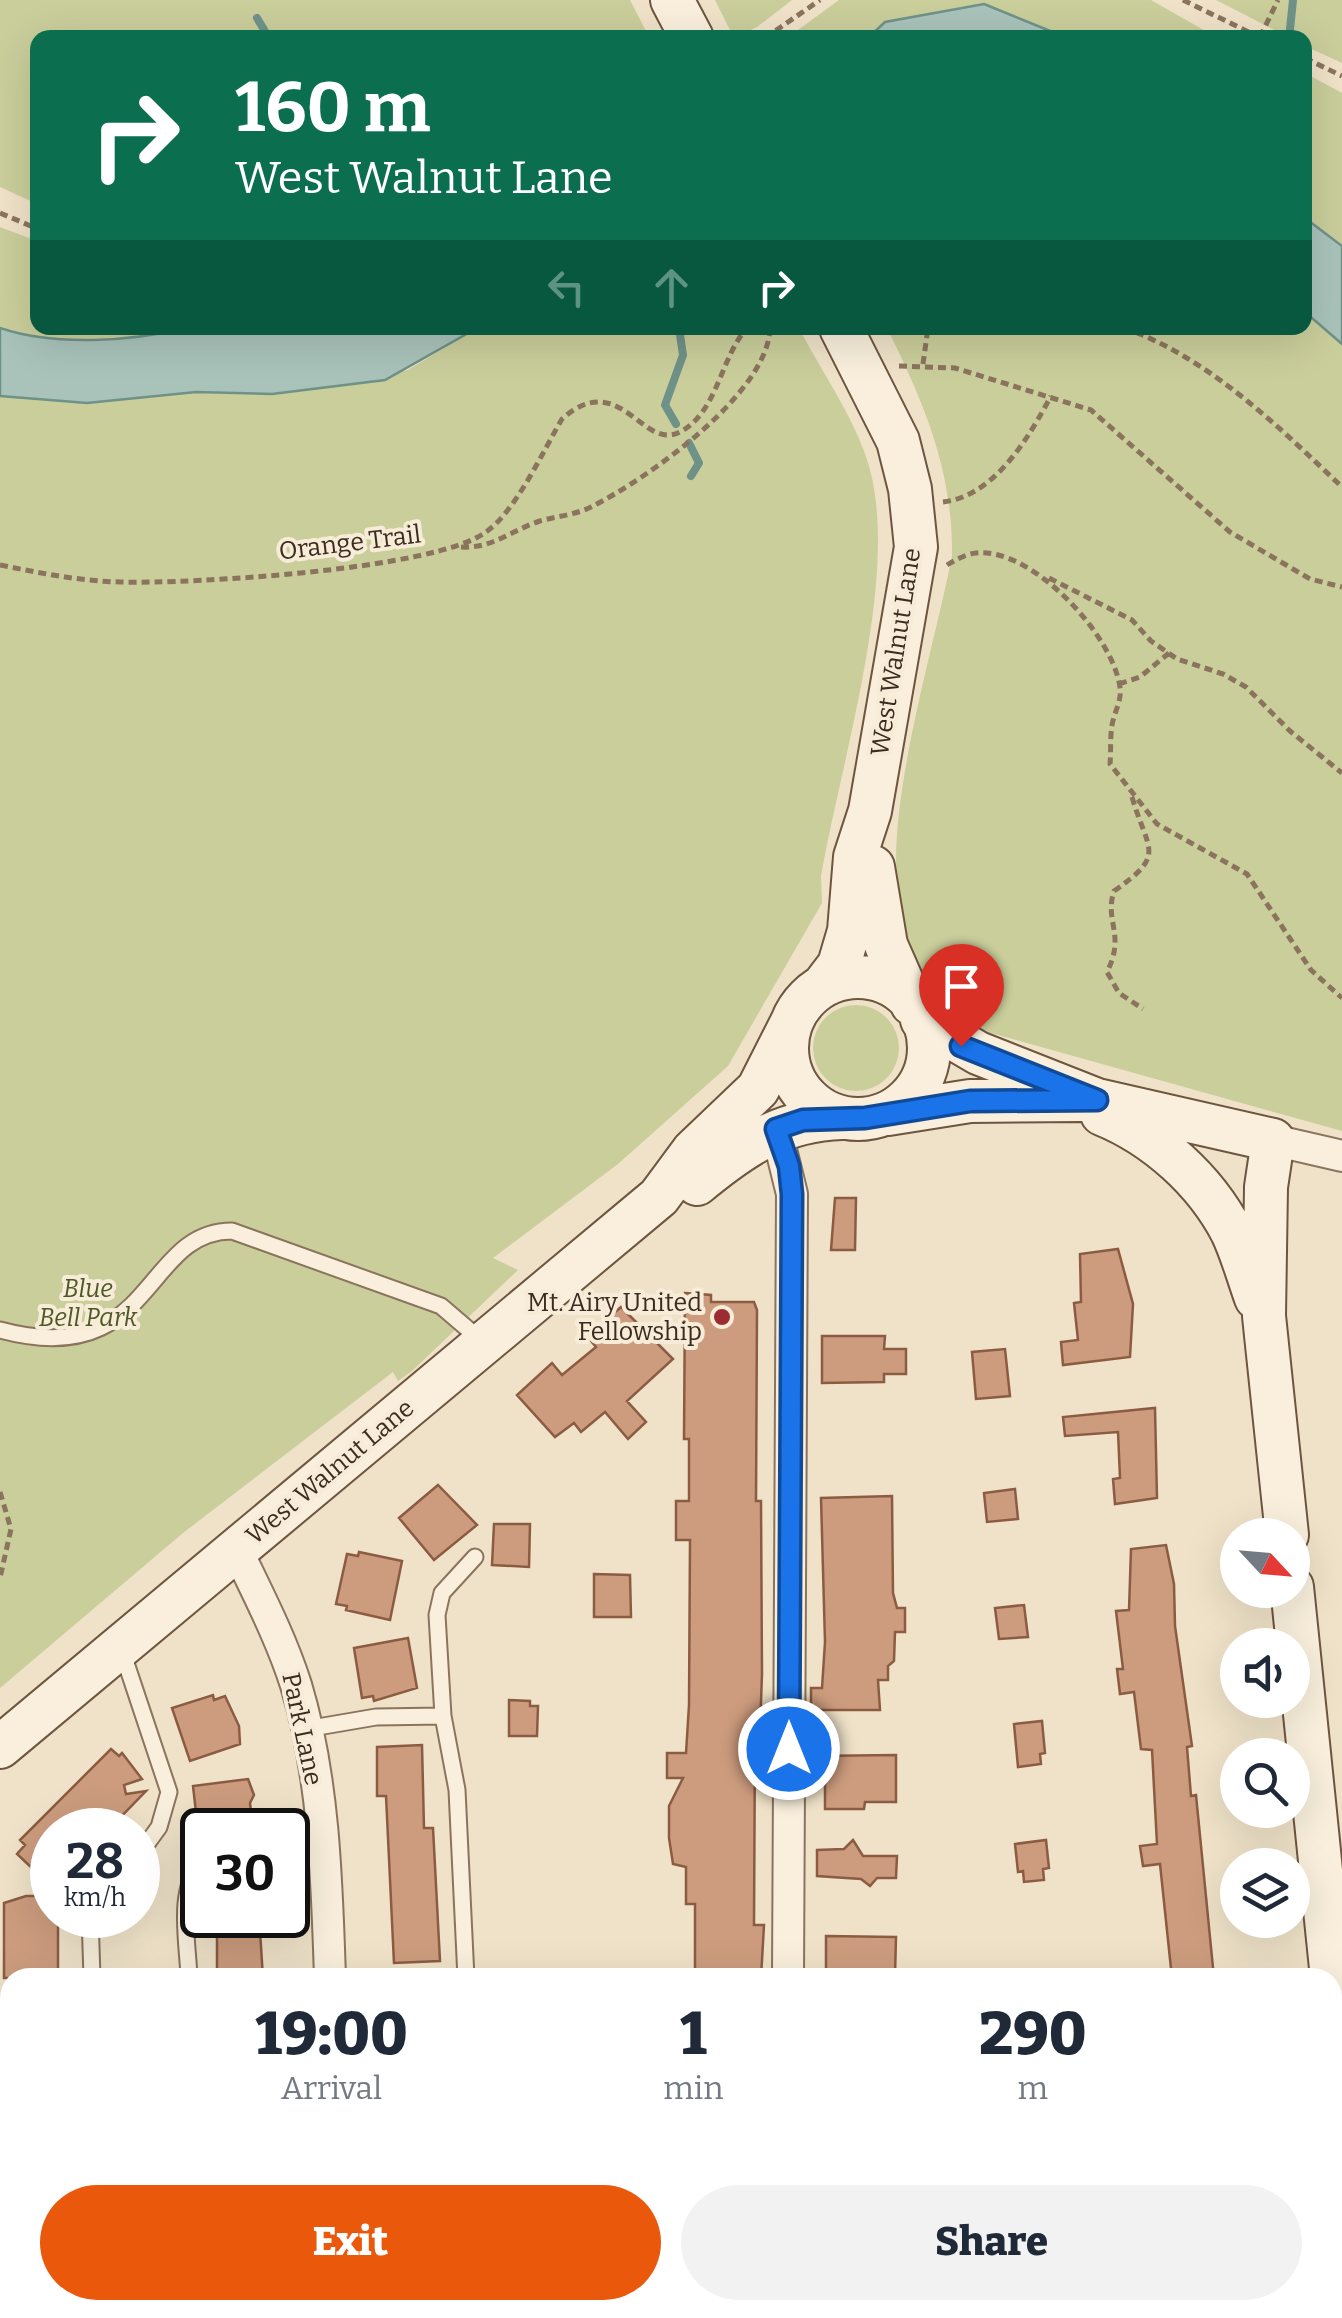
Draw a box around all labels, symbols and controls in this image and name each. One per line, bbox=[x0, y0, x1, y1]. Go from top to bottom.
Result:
text: 160 m bbox=[235, 66, 430, 150]
icon: right bbox=[70, 70, 200, 200]
text: West Walnut Lane bbox=[235, 151, 613, 205]
icon: left bbox=[539, 260, 594, 315]
icon: ahead bbox=[644, 260, 699, 315]
icon: right bbox=[749, 260, 804, 315]
street label: Orange Trail bbox=[277, 519, 423, 567]
street label: West Walnut Lane bbox=[865, 546, 927, 758]
pin bbox=[919, 944, 1004, 1047]
icon: arrive bbox=[934, 959, 989, 1014]
park label: Blue Bell Park bbox=[39, 1274, 138, 1333]
place label: Mt. Airy United Fellowship bbox=[527, 1288, 702, 1347]
marker: Mt. Airy United Fellowship bbox=[711, 1306, 733, 1328]
street label: West Walnut Lane bbox=[240, 1393, 420, 1551]
north arrow bbox=[1220, 1518, 1310, 1608]
map controls bbox=[1220, 1518, 1310, 1938]
button: sound bbox=[1220, 1628, 1310, 1718]
street label: Park Lane bbox=[275, 1670, 329, 1788]
position arrow bbox=[737, 1697, 841, 1801]
button: search bbox=[1220, 1738, 1310, 1828]
speed limit sign: 30 bbox=[180, 1808, 310, 1938]
text: 28 bbox=[66, 1831, 124, 1891]
button: layers bbox=[1220, 1848, 1310, 1938]
text: km/h bbox=[64, 1883, 126, 1913]
text: 19:00 bbox=[255, 1998, 408, 2070]
text: 1 bbox=[680, 1998, 707, 2070]
text: 290 bbox=[979, 1998, 1087, 2070]
text: Arrival bbox=[281, 2069, 382, 2107]
text: min bbox=[663, 2069, 724, 2107]
text: m bbox=[1018, 2069, 1048, 2107]
button: Exit bbox=[40, 2185, 661, 2300]
button: Share bbox=[681, 2185, 1302, 2300]

